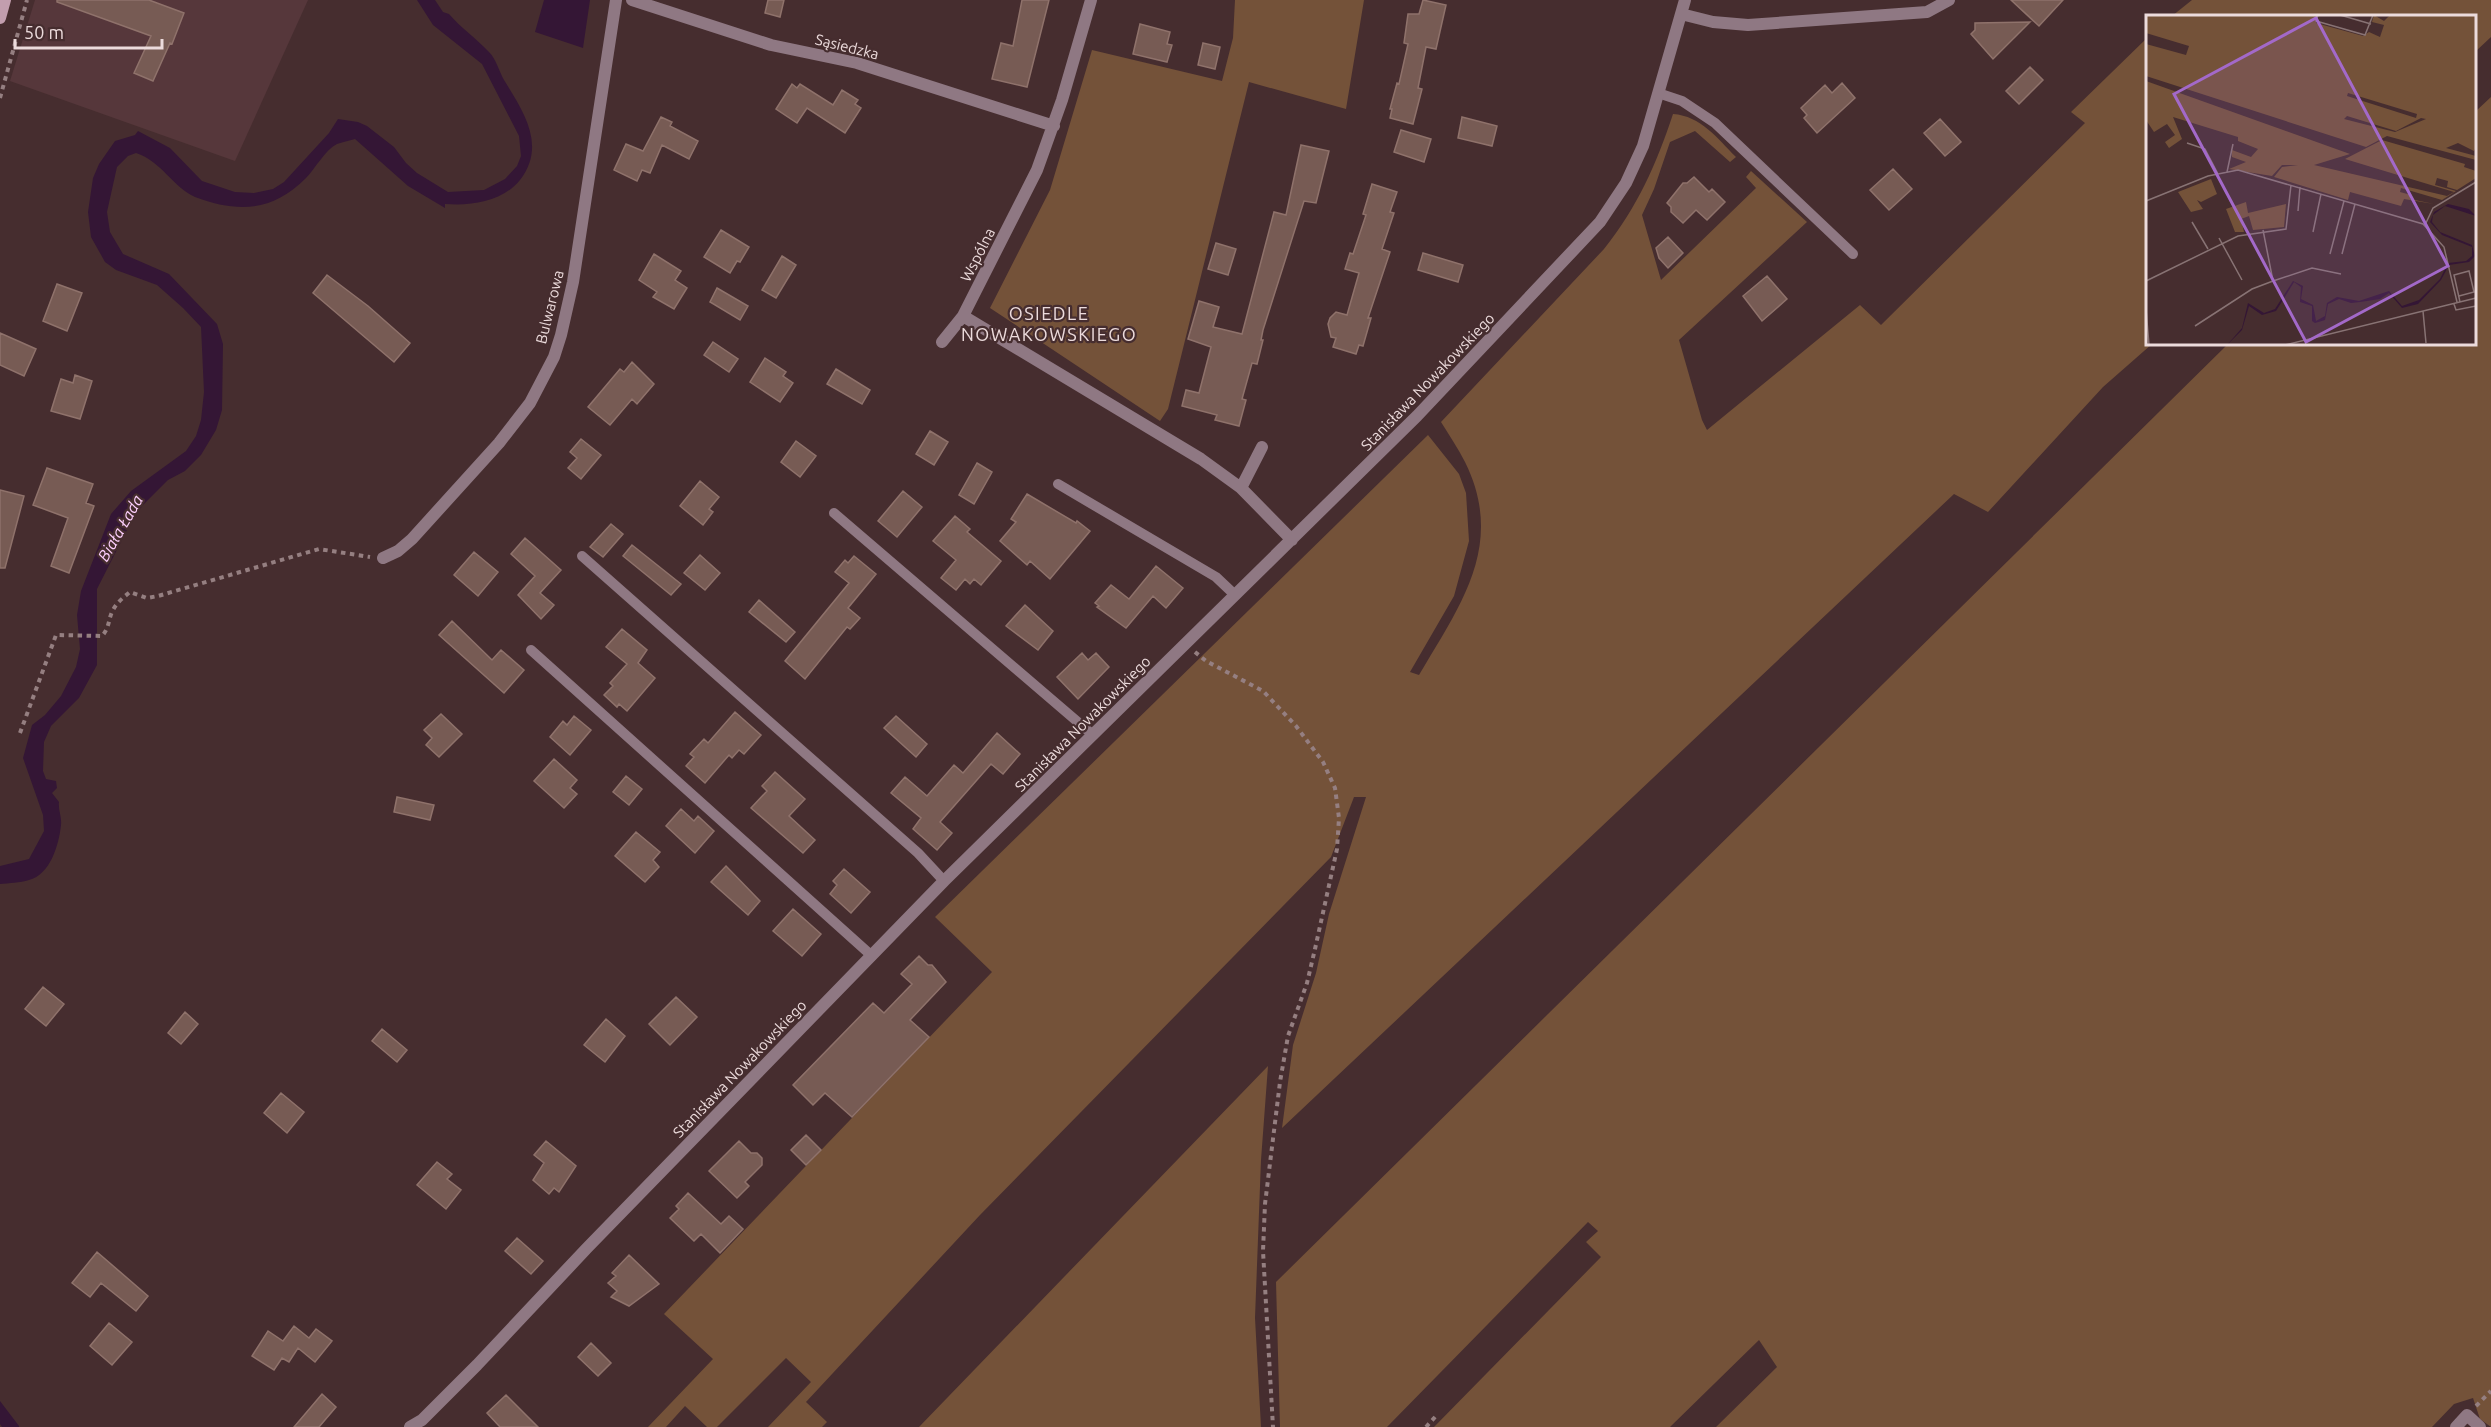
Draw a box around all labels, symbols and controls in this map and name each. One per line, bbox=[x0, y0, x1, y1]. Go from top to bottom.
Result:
scale bar bbox=[15, 12, 162, 50]
inset map bbox=[2146, 15, 2476, 345]
text: 50 m bbox=[24, 22, 64, 42]
street label: Sąsiedzka bbox=[814, 30, 881, 63]
street label: Wspólna bbox=[957, 225, 998, 284]
street label: Bulwarowa bbox=[532, 268, 567, 345]
district label: OSIEDLE NOWAKOWSKIEGO bbox=[961, 303, 1137, 344]
street label: Stanisława Nowakowskiego bbox=[1357, 309, 1498, 454]
water label: Biała Łada bbox=[94, 491, 146, 564]
street label: Stanisława Nowakowskiego bbox=[1011, 652, 1154, 795]
street label: Stanisława Nowakowskiego bbox=[669, 996, 810, 1141]

